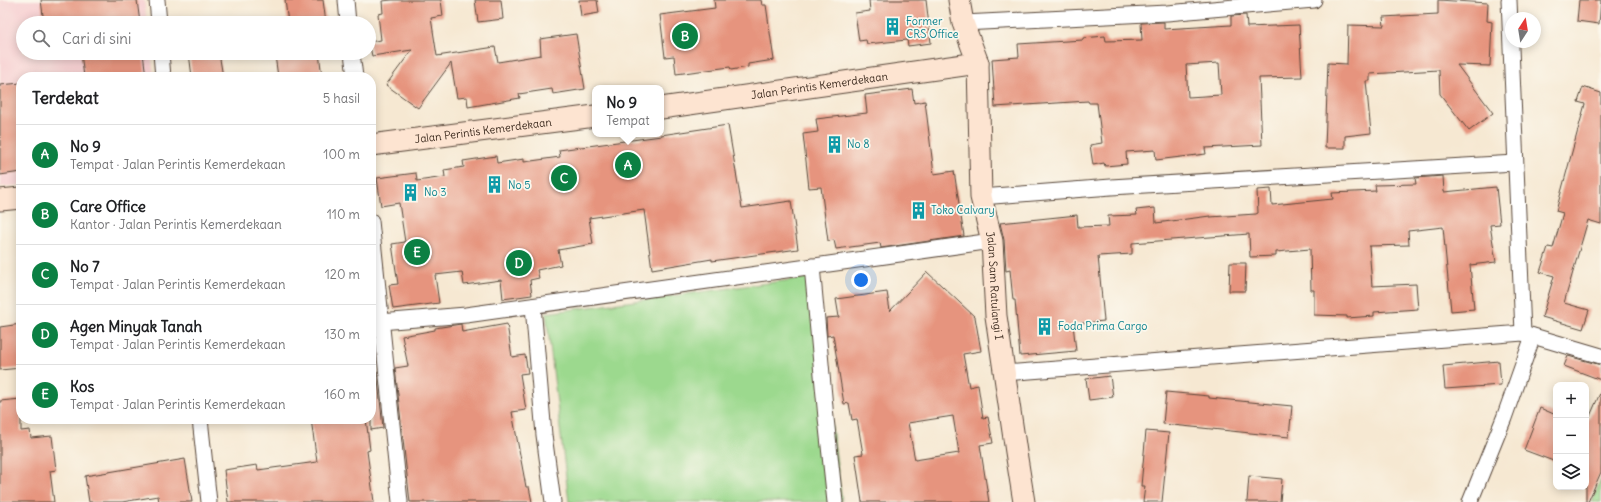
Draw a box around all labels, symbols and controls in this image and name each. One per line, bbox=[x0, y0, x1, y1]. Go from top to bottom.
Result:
north arrow bbox=[1505, 12, 1541, 48]
place label: Former CRS Office bbox=[906, 14, 959, 41]
search box bbox=[16, 16, 376, 60]
building icon: Former CRS Office bbox=[883, 17, 903, 37]
pin: B bbox=[672, 21, 698, 51]
icon: search bbox=[30, 27, 52, 49]
text: Cari di sini bbox=[62, 29, 131, 48]
street label: Jalan Perintis Kemerdekaan bbox=[750, 69, 889, 102]
popup bbox=[592, 85, 664, 137]
text: Terdekat bbox=[32, 87, 99, 109]
text: 5 hasil bbox=[323, 90, 360, 107]
text: No 9 bbox=[606, 93, 637, 112]
text: Tempat bbox=[606, 112, 650, 129]
street label: Jalan Perintis Kemerdekaan bbox=[414, 115, 552, 146]
building icon: No 8 bbox=[824, 134, 844, 154]
text: No 9 bbox=[70, 137, 101, 156]
place label: No 8 bbox=[847, 137, 870, 151]
text: A bbox=[41, 146, 49, 163]
text: 100 m bbox=[323, 146, 360, 163]
pin: A bbox=[615, 150, 641, 180]
text: Tempat · Jalan Perintis Kemerdekaan bbox=[70, 156, 286, 173]
pin: C bbox=[551, 163, 577, 193]
building icon: No 5 bbox=[485, 175, 505, 195]
place label: No 5 bbox=[508, 178, 531, 192]
building icon: No 3 bbox=[401, 182, 421, 202]
place label: No 3 bbox=[424, 185, 447, 199]
text: Care Office bbox=[70, 197, 146, 216]
building icon: Toko Calvary bbox=[908, 200, 928, 220]
place label: Toko Calvary bbox=[931, 203, 995, 217]
text: B bbox=[41, 206, 49, 223]
text: 110 m bbox=[327, 206, 360, 223]
text: Kantor · Jalan Perintis Kemerdekaan bbox=[70, 216, 282, 233]
street label: Jalan Sam Ratulangi I bbox=[983, 230, 1006, 341]
pin: E bbox=[404, 237, 430, 267]
pin: D bbox=[506, 248, 532, 278]
text: No 7 bbox=[70, 257, 100, 276]
text: C bbox=[41, 266, 49, 283]
text: 120 m bbox=[325, 266, 360, 283]
your location bbox=[851, 270, 871, 290]
text: Tempat · Jalan Perintis Kemerdekaan bbox=[70, 276, 286, 293]
building icon: Foda Prima Cargo bbox=[1035, 316, 1055, 336]
text: Agen Minyak Tanah bbox=[70, 317, 202, 336]
place label: Foda Prima Cargo bbox=[1058, 319, 1148, 333]
text: D bbox=[40, 326, 50, 343]
text: 130 m bbox=[324, 326, 360, 343]
text: Tempat · Jalan Perintis Kemerdekaan bbox=[70, 336, 286, 353]
text: Kos bbox=[70, 377, 94, 396]
map controls bbox=[1553, 382, 1589, 490]
button: + bbox=[1553, 382, 1589, 418]
text: E bbox=[41, 386, 49, 403]
text: 160 m bbox=[324, 386, 360, 403]
text: Tempat · Jalan Perintis Kemerdekaan bbox=[70, 396, 286, 413]
button: − bbox=[1553, 418, 1589, 454]
button: layers bbox=[1553, 454, 1589, 490]

